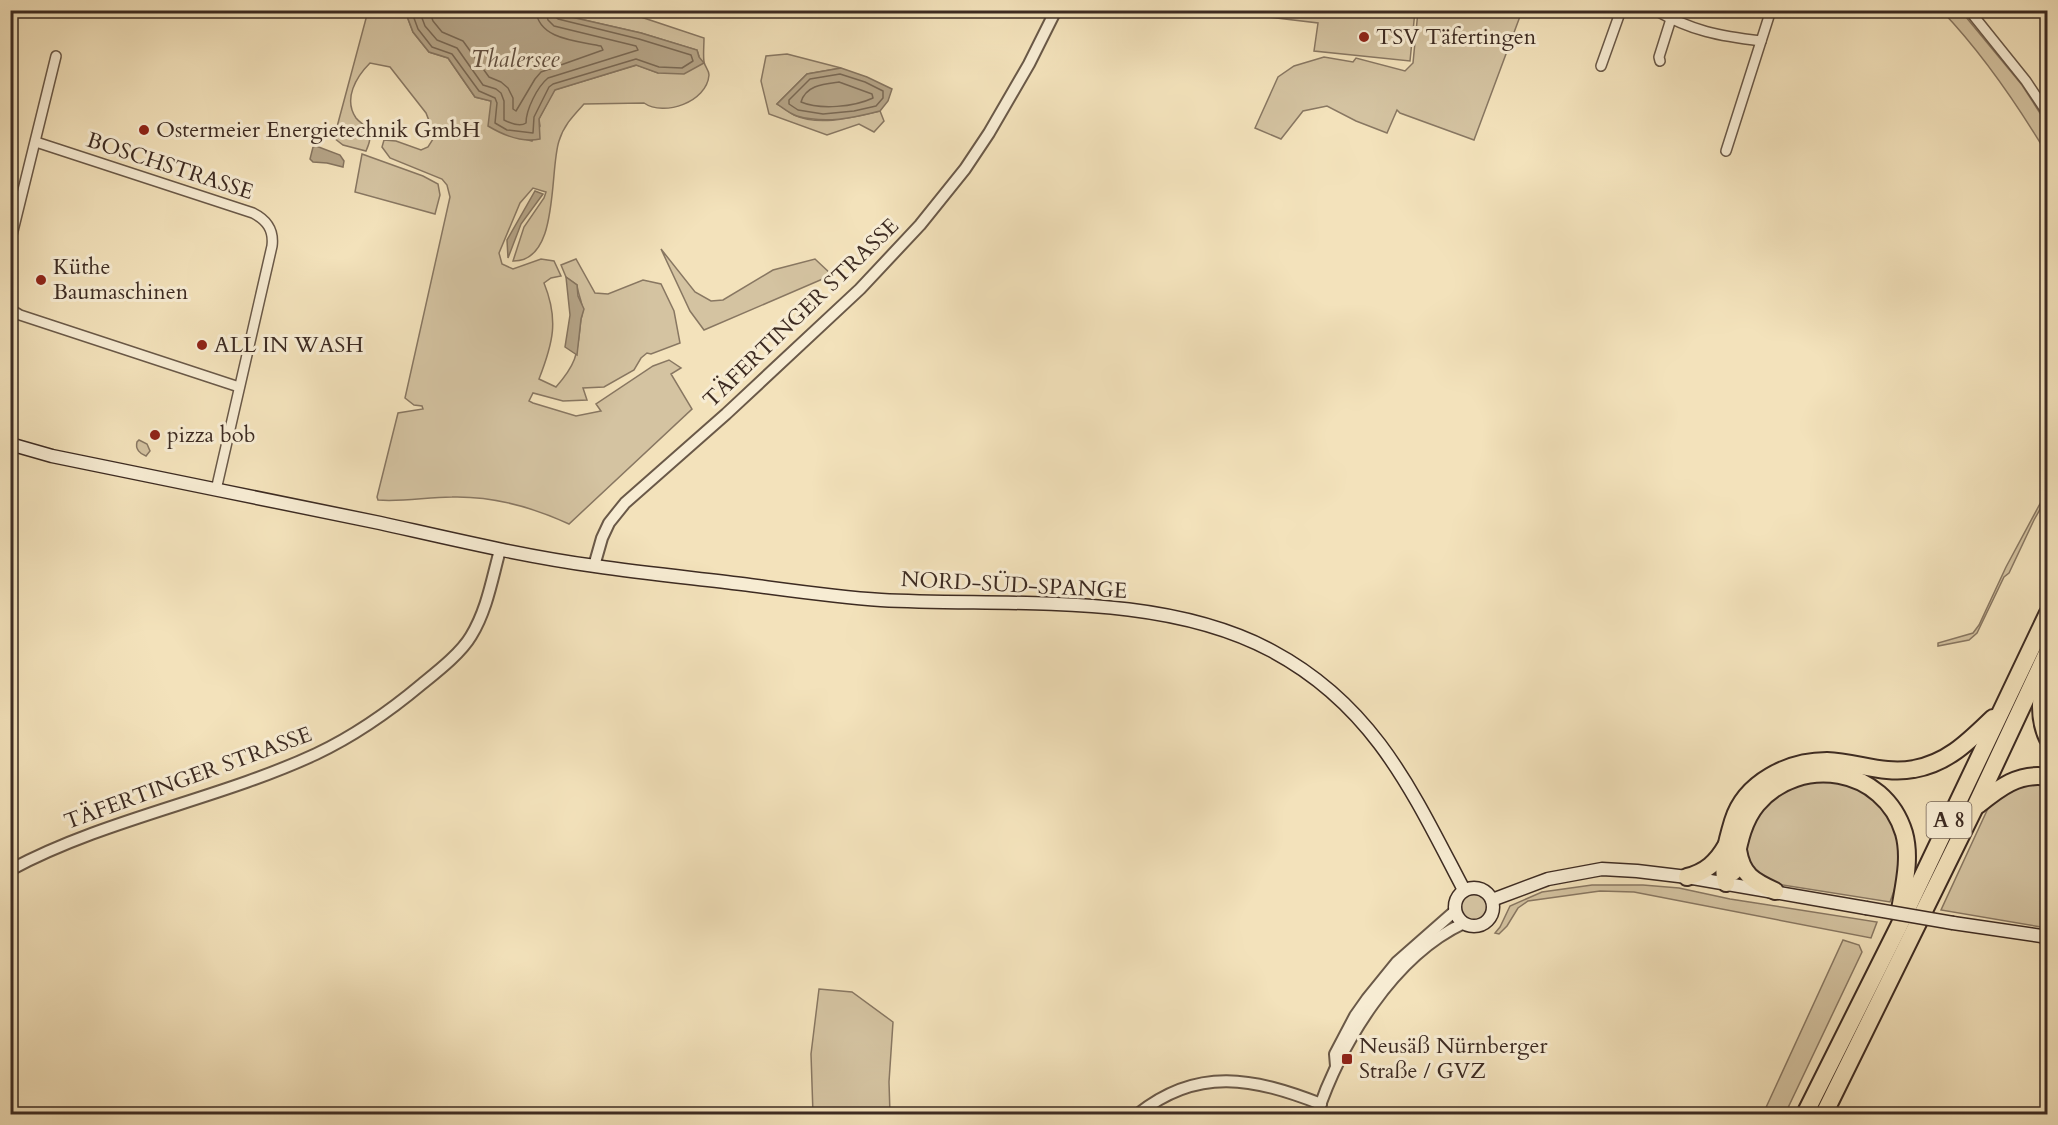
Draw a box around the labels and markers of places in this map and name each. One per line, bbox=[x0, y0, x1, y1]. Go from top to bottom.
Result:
place label: TSV Täfertingen bbox=[1376, 22, 1537, 52]
marker: TSV Täfertingen bbox=[1357, 30, 1371, 44]
place label: Ostermeier Energietechnik GmbH bbox=[156, 115, 480, 145]
marker: Ostermeier Energietechnik GmbH bbox=[137, 123, 151, 137]
place label: Küthe Baumaschinen bbox=[53, 252, 189, 307]
marker: Küthe Baumaschinen bbox=[34, 273, 48, 287]
place label: ALL IN WASH bbox=[214, 330, 364, 360]
marker: ALL IN WASH bbox=[195, 338, 209, 352]
place label: pizza bob bbox=[167, 420, 255, 450]
marker: pizza bob bbox=[148, 428, 162, 442]
place label: Neusäß Nürnberger Straße / GVZ bbox=[1359, 1031, 1548, 1086]
marker: Neusäß Nürnberger Straße / GVZ bbox=[1340, 1052, 1354, 1066]

